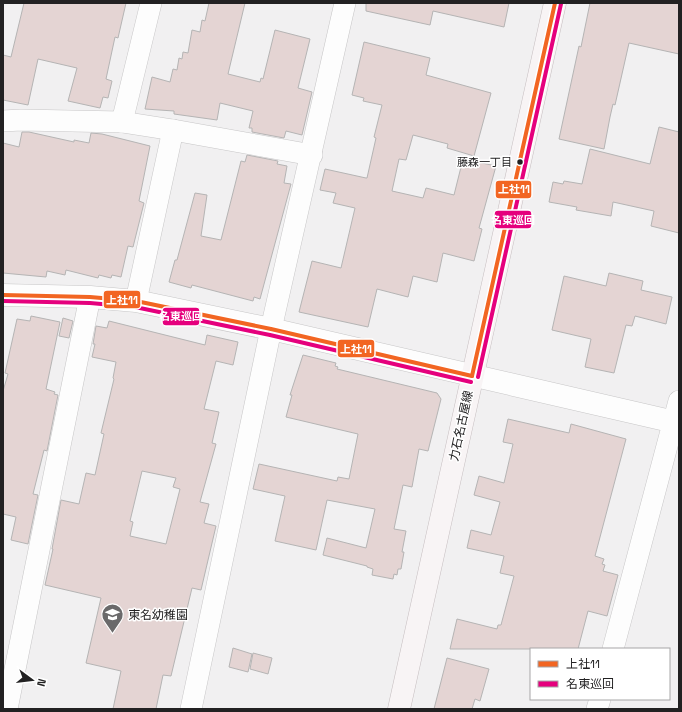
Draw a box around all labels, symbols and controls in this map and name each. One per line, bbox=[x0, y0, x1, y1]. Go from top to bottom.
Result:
place label: 藤森一丁目 bbox=[457, 155, 512, 169]
marker: 藤森一丁目 bbox=[515, 157, 525, 167]
line badge: 上社11 bbox=[495, 180, 532, 199]
text: 上社11 bbox=[498, 182, 530, 196]
line badge: 名東巡回 bbox=[494, 210, 532, 229]
text: 名東巡回 bbox=[491, 213, 535, 227]
line badge: 上社11 bbox=[103, 290, 141, 309]
text: 上社11 bbox=[106, 293, 138, 307]
line badge: 名東巡回 bbox=[162, 307, 200, 326]
text: 名東巡回 bbox=[159, 309, 203, 323]
line badge: 上社11 bbox=[337, 339, 375, 358]
text: 上社11 bbox=[340, 342, 372, 356]
street label: 力石名古屋線 bbox=[446, 389, 476, 463]
school or university icon: 東名幼稚園 bbox=[100, 602, 126, 635]
place label: 東名幼稚園 bbox=[128, 607, 188, 623]
legend bbox=[530, 648, 670, 700]
text: 上社11 bbox=[566, 656, 600, 672]
north arrow bbox=[12, 660, 52, 700]
text: 名東巡回 bbox=[566, 676, 614, 692]
text: N bbox=[34, 677, 49, 688]

